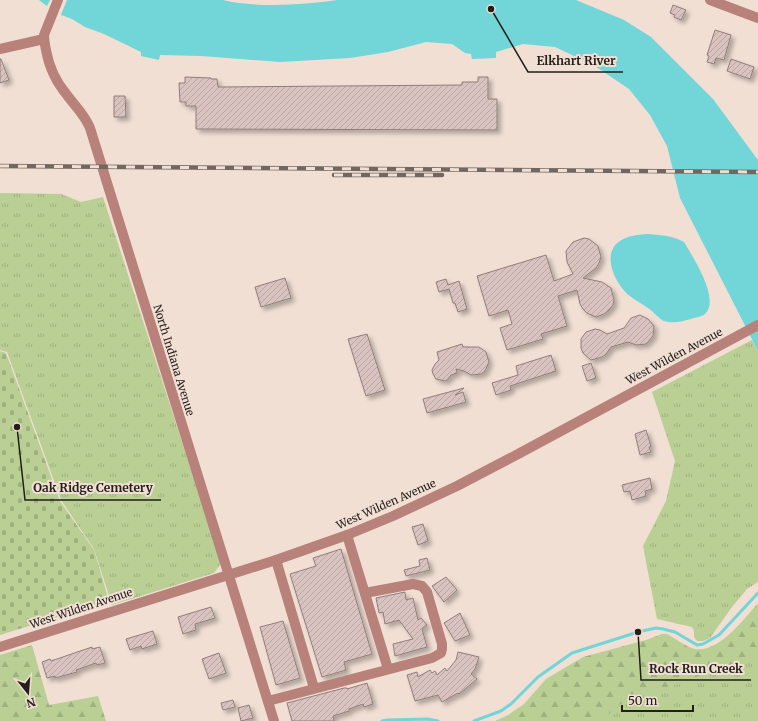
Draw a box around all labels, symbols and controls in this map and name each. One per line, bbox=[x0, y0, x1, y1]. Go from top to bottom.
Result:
callout: Elkhart River bbox=[528, 48, 623, 72]
text: Elkhart River bbox=[536, 53, 616, 68]
street label: North Indiana Avenue bbox=[150, 303, 198, 418]
street label: West Wilden Avenue bbox=[622, 324, 725, 388]
callout: Oak Ridge Cemetery bbox=[25, 476, 161, 500]
street label: West Wilden Avenue bbox=[333, 476, 438, 533]
text: Oak Ridge Cemetery bbox=[33, 480, 154, 495]
street label: West Wilden Avenue bbox=[27, 585, 134, 632]
callout: Rock Run Creek bbox=[641, 656, 751, 680]
text: Rock Run Creek bbox=[649, 661, 743, 676]
north arrow bbox=[8, 673, 48, 713]
scale bar bbox=[622, 687, 693, 713]
text: 50 m bbox=[628, 693, 657, 708]
text: N bbox=[24, 695, 37, 711]

